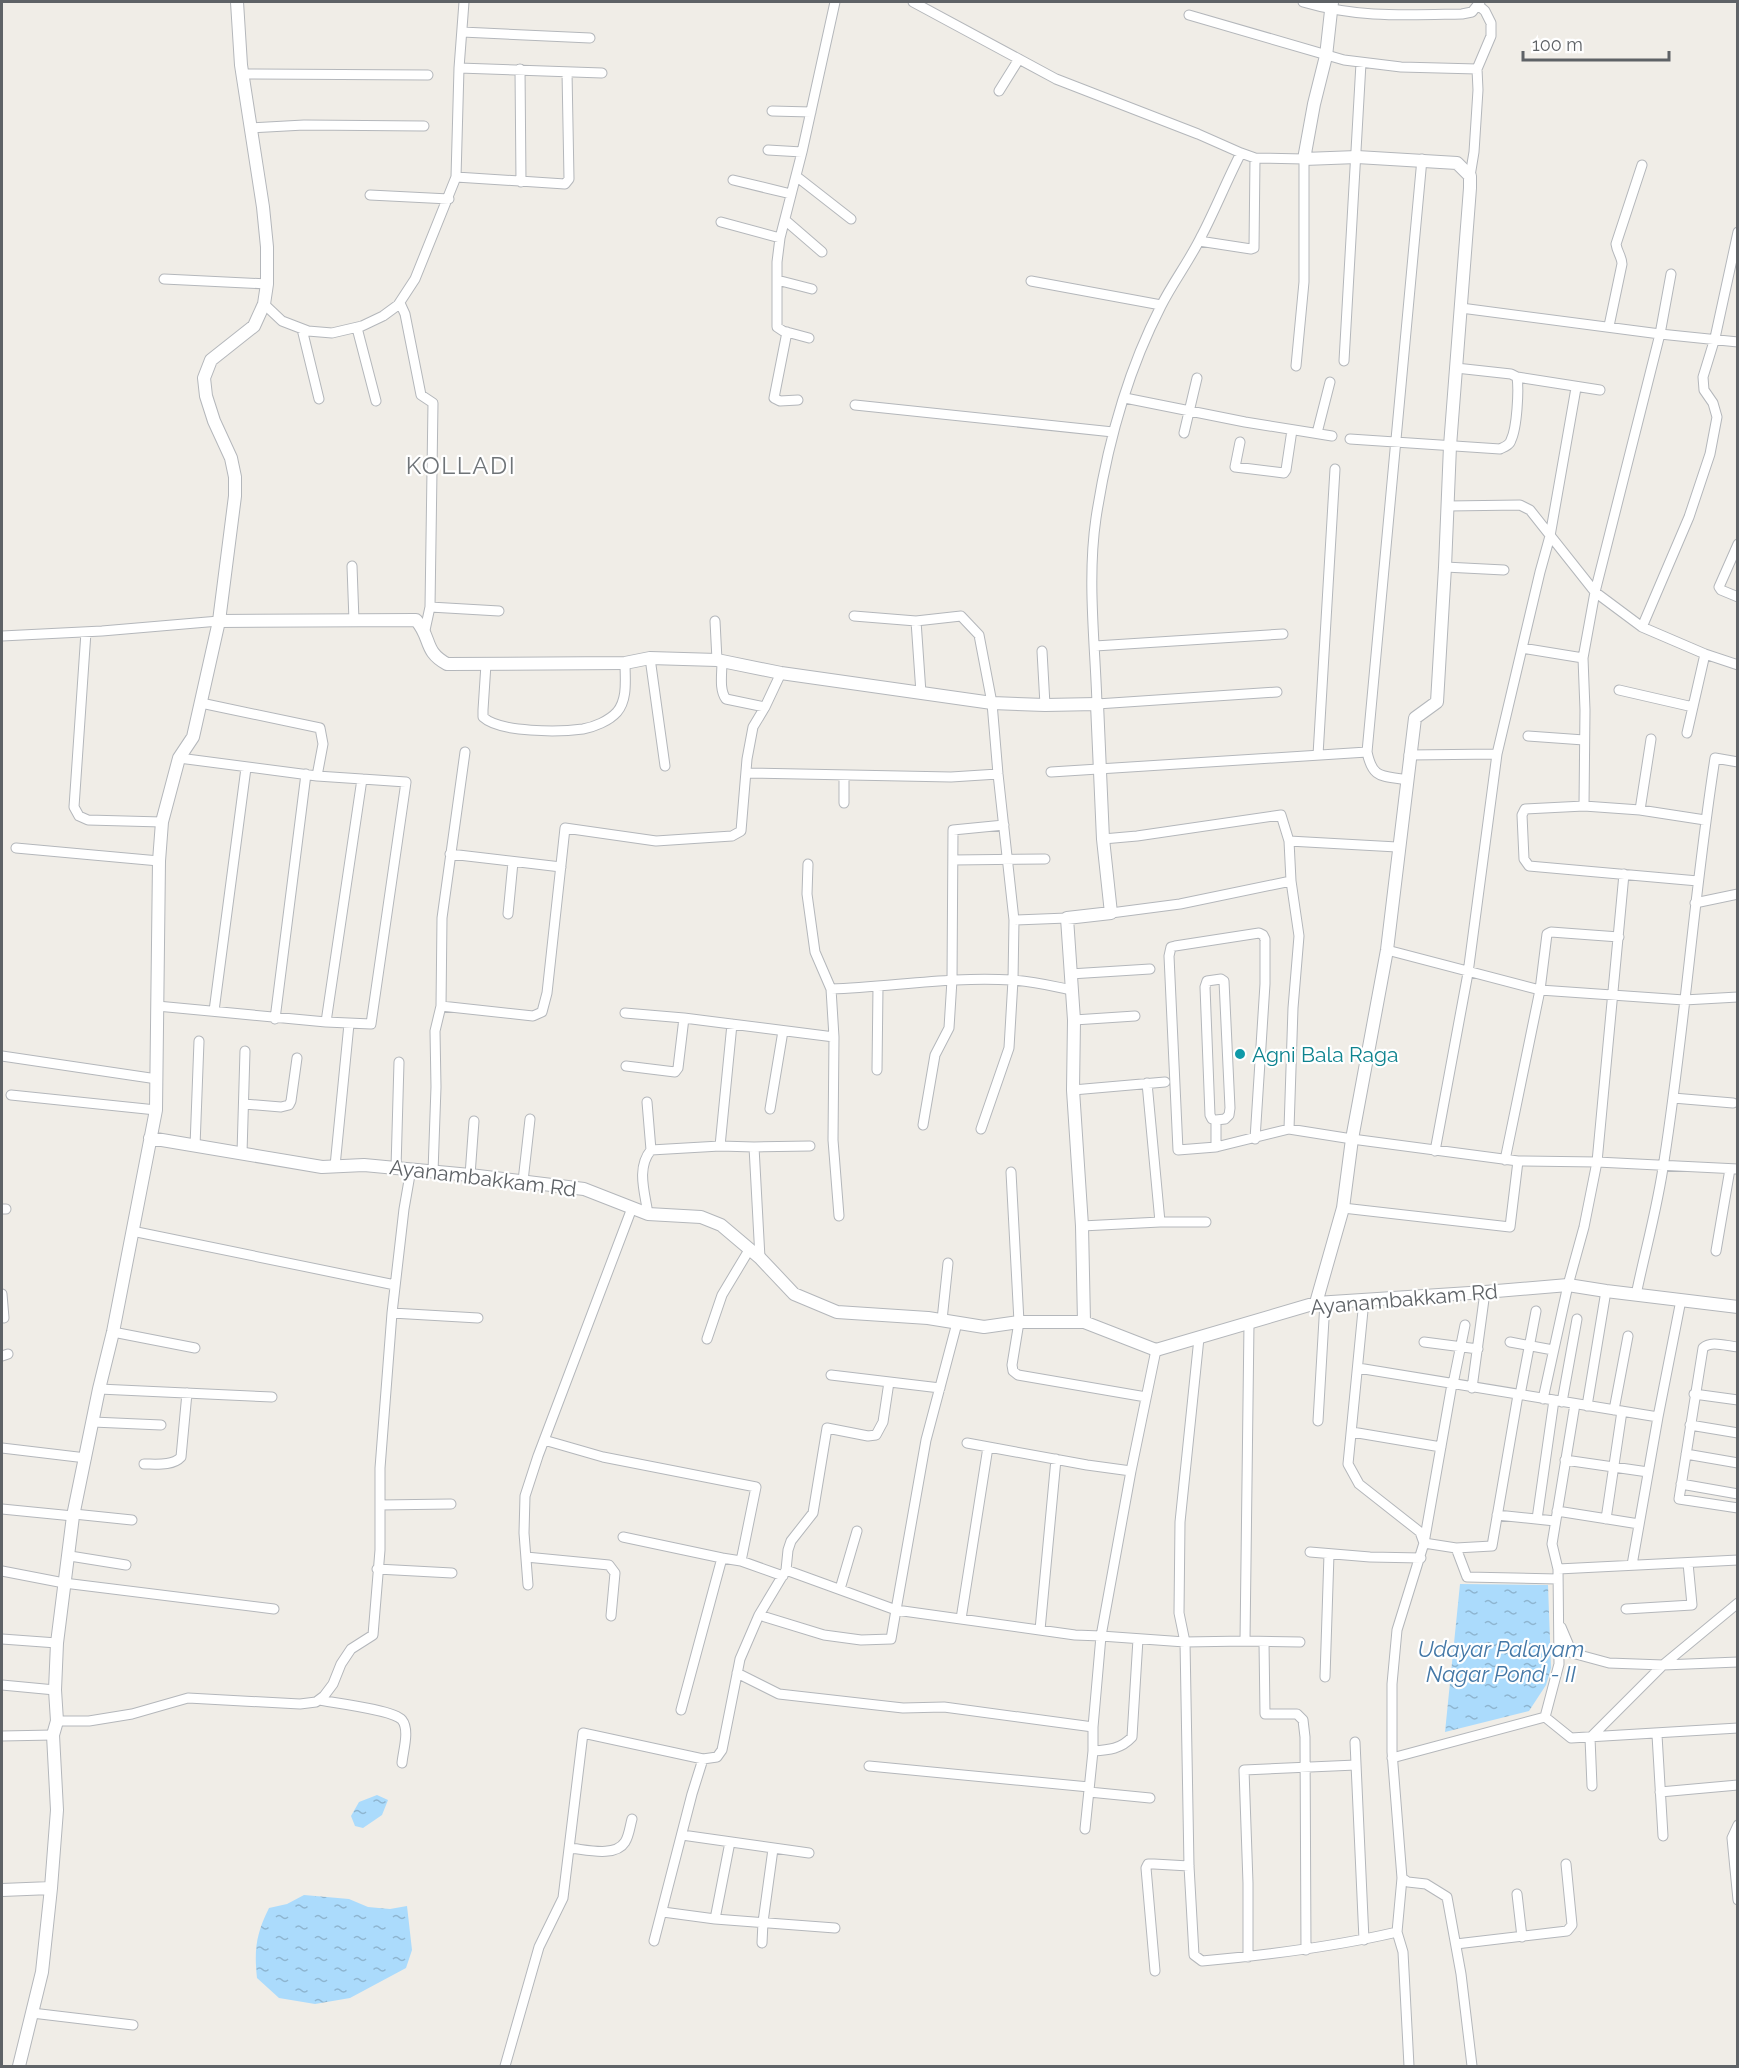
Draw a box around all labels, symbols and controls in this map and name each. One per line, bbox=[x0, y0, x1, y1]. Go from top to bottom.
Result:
scale bar bbox=[1523, 24, 1668, 62]
text: 100 m bbox=[1532, 34, 1583, 55]
district label: KOLLADI bbox=[406, 451, 516, 480]
place label: Agni Bala Raga bbox=[1252, 1042, 1398, 1067]
marker: Agni Bala Raga bbox=[1233, 1047, 1247, 1061]
street label: Ayanambakkam Rd bbox=[388, 1154, 578, 1202]
street label: Ayanambakkam Rd bbox=[1309, 1278, 1499, 1320]
water label: Udayar Palayam Nagar Pond - II bbox=[1418, 1636, 1584, 1687]

